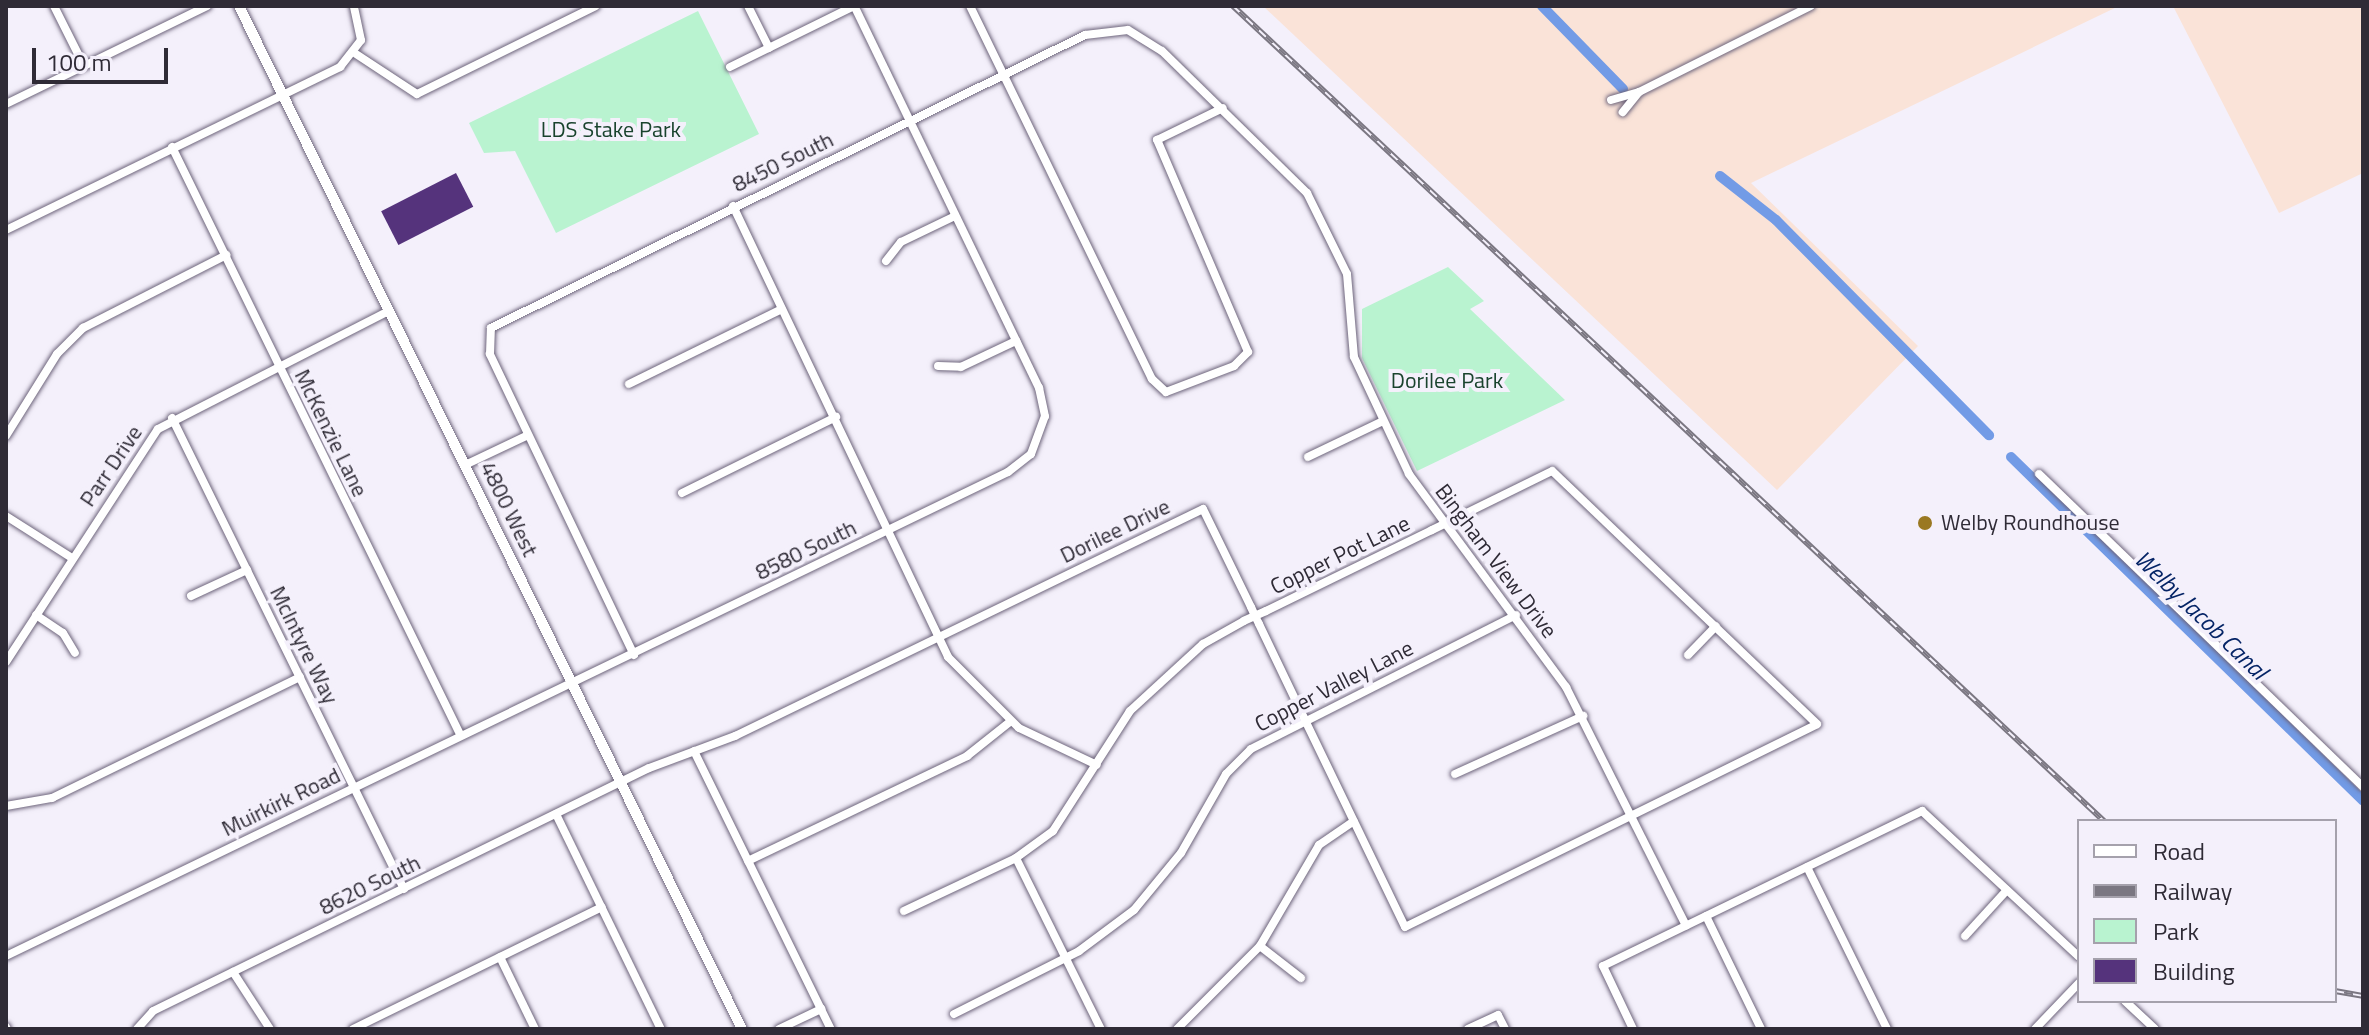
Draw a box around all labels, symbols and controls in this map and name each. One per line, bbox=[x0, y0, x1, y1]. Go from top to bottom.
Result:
scale bar bbox=[36, 32, 172, 82]
text: 100 m bbox=[46, 44, 112, 80]
park label: LDS Stake Park bbox=[541, 117, 681, 143]
street label: 8450 South bbox=[728, 126, 838, 198]
street label: McKenzie Lane bbox=[289, 365, 373, 501]
park label: Dorilee Park bbox=[1391, 368, 1503, 394]
street label: Parr Drive bbox=[74, 420, 148, 512]
street label: 4800 West bbox=[475, 457, 543, 561]
street label: Bingham View Drive bbox=[1430, 479, 1562, 643]
street label: Dorilee Drive bbox=[1056, 493, 1174, 569]
street label: Copper Pot Lane bbox=[1266, 510, 1414, 600]
place label: Welby Roundhouse bbox=[1941, 510, 2120, 536]
street label: 8580 South bbox=[751, 514, 861, 586]
marker: Welby Roundhouse bbox=[1916, 514, 1934, 532]
water label: Welby Jacob Canal bbox=[2129, 544, 2273, 686]
street label: McIntyre Way bbox=[264, 582, 344, 708]
street label: Copper Valley Lane bbox=[1250, 635, 1418, 737]
street label: Muirkirk Road bbox=[217, 762, 345, 842]
legend bbox=[2077, 819, 2337, 1003]
text: Road bbox=[2153, 833, 2205, 869]
street label: 8620 South bbox=[315, 849, 425, 921]
text: Railway bbox=[2153, 873, 2232, 909]
text: Park bbox=[2153, 913, 2199, 949]
text: Building bbox=[2153, 953, 2235, 989]

